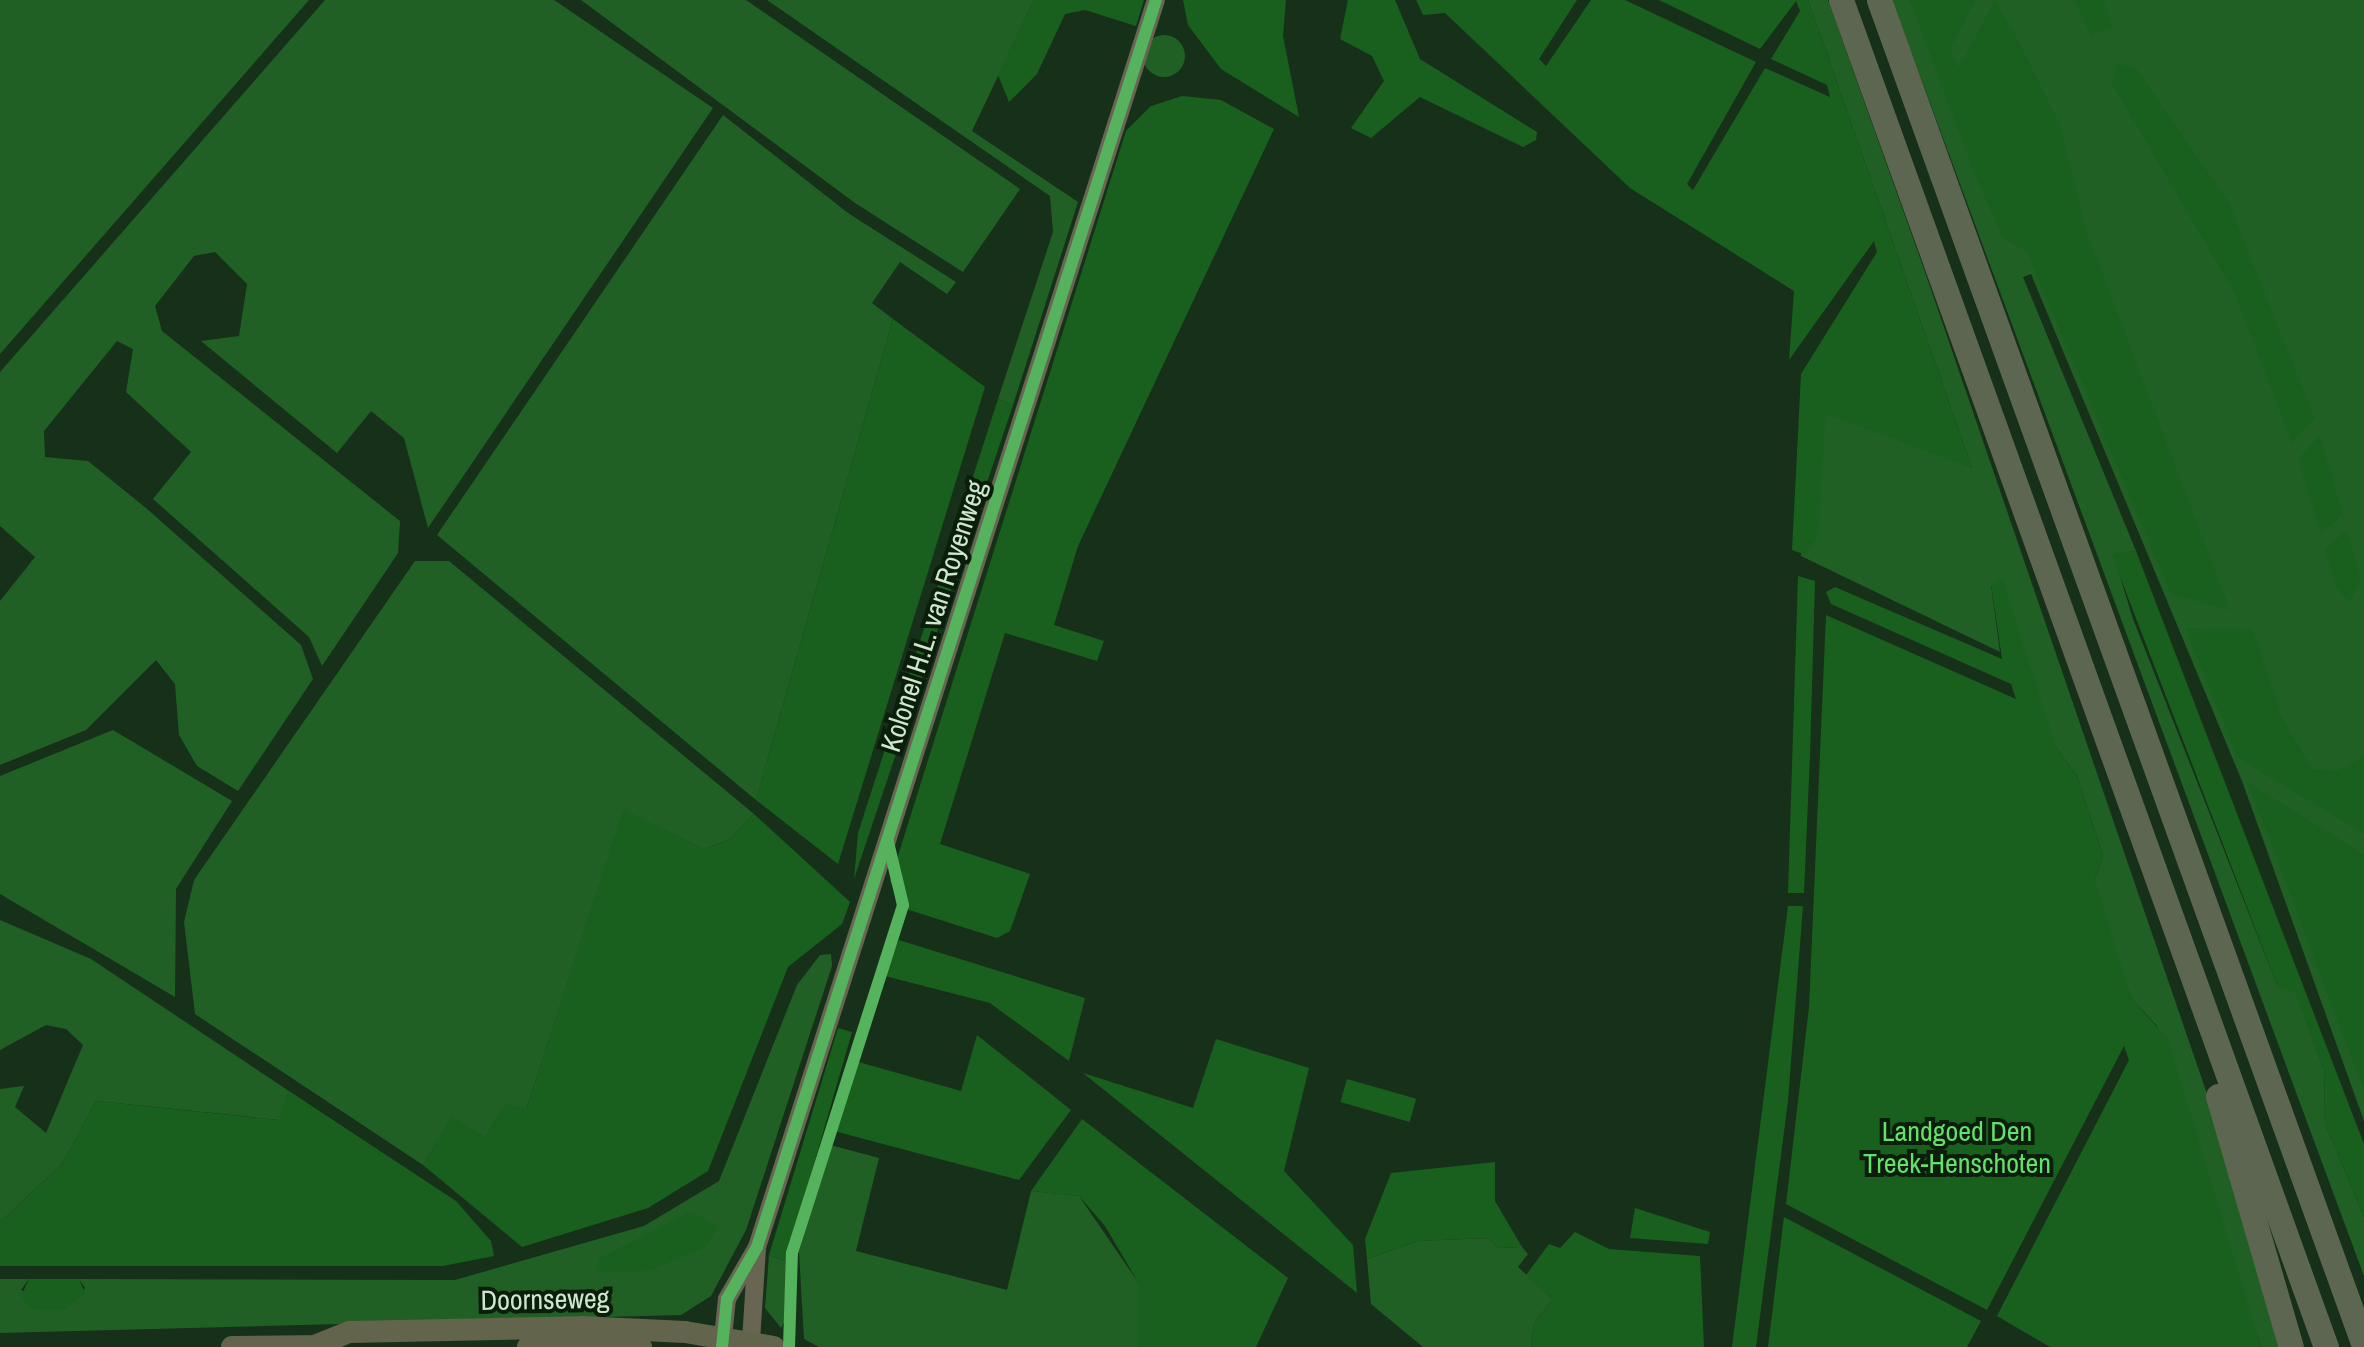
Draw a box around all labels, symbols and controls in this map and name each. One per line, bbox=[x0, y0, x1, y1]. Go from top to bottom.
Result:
street label: Kolonel H.L. van Royenweg bbox=[873, 476, 993, 756]
park label: Landgoed Den Treek-Henschoten bbox=[1863, 1114, 2051, 1180]
street label: Doornseweg bbox=[480, 1281, 610, 1317]

